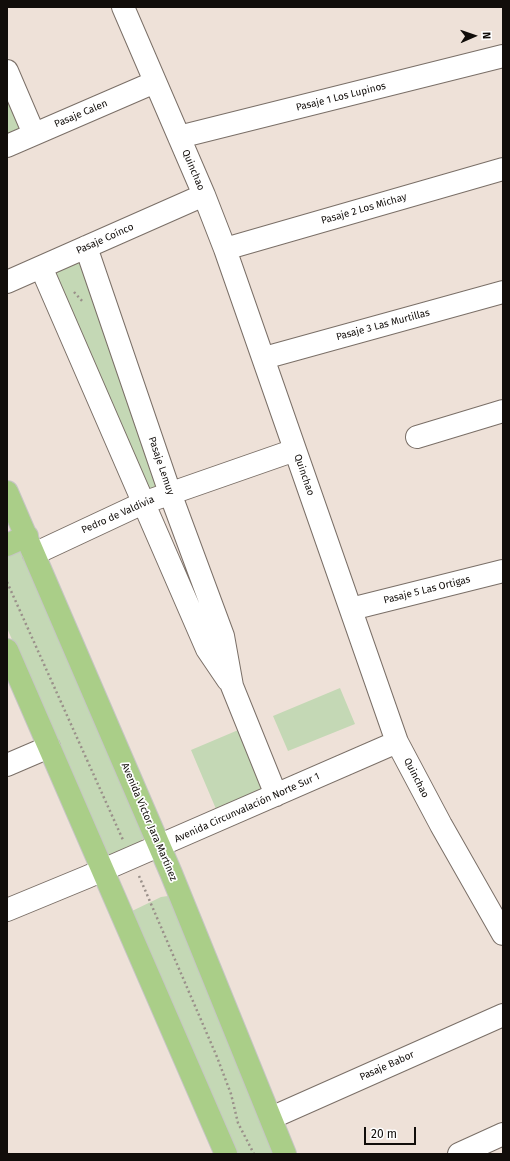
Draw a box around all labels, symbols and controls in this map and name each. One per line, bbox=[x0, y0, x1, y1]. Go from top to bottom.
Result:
north arrow bbox=[454, 16, 494, 56]
text: N bbox=[480, 32, 493, 39]
street label: Pasaje 1 Los Lupinos bbox=[295, 80, 387, 114]
street label: Pasaje Calen bbox=[53, 97, 109, 131]
street label: Quinchao bbox=[179, 148, 207, 192]
street label: Pasaje 2 Los Michay bbox=[320, 191, 408, 227]
street label: Pasaje Coínco bbox=[74, 221, 136, 257]
street label: Pasaje 3 Las Murtillas bbox=[335, 307, 431, 343]
street label: Pasaje Lemuy bbox=[145, 435, 177, 497]
street label: Quinchao bbox=[291, 453, 317, 497]
street label: Pedro de Valdivia bbox=[80, 494, 156, 536]
street label: Pasaje 5 Las Ortigas bbox=[382, 573, 472, 607]
street label: Quinchao bbox=[401, 756, 431, 800]
street label: Avenida Víctor Jara Martínez bbox=[119, 761, 179, 883]
street label: Avenida Circunvalación Norte Sur 1 bbox=[173, 770, 321, 846]
street label: Pasaje Babor bbox=[358, 1049, 416, 1083]
scale bar bbox=[366, 1119, 418, 1145]
text: 20 m bbox=[371, 1127, 397, 1141]

